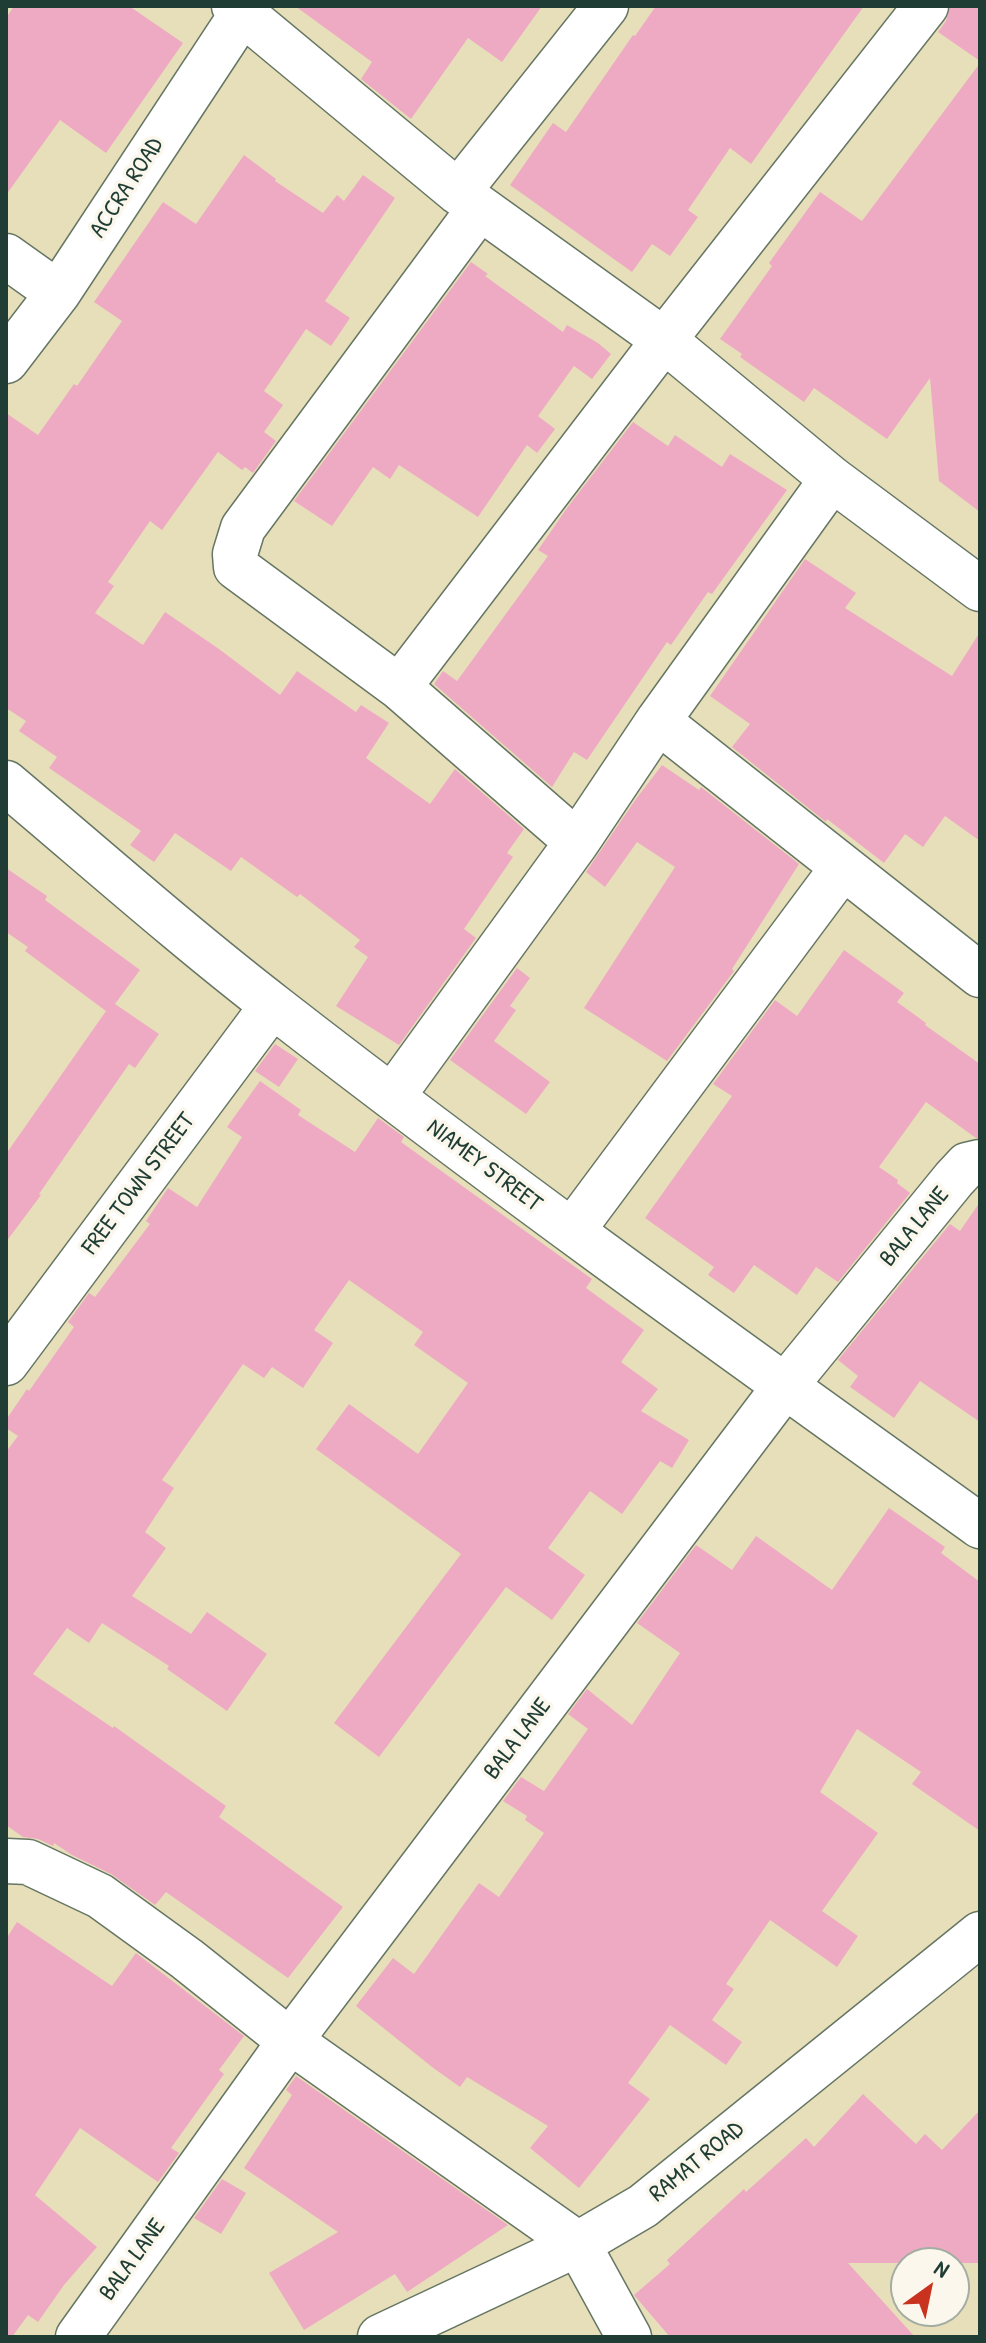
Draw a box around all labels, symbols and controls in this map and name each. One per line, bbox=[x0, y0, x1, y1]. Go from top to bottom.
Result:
street label: ACCRA ROAD bbox=[84, 133, 170, 243]
street label: FREE TOWN STREET bbox=[76, 1108, 202, 1260]
street label: NIAMEY STREET bbox=[421, 1113, 547, 1219]
street label: BALA LANE bbox=[874, 1181, 956, 1273]
street label: BALA LANE bbox=[478, 1693, 558, 1785]
street label: RAMAT ROAD bbox=[644, 2115, 750, 2209]
street label: BALA LANE bbox=[94, 2213, 172, 2307]
north arrow bbox=[890, 2247, 970, 2327]
text: N bbox=[929, 2253, 955, 2284]

